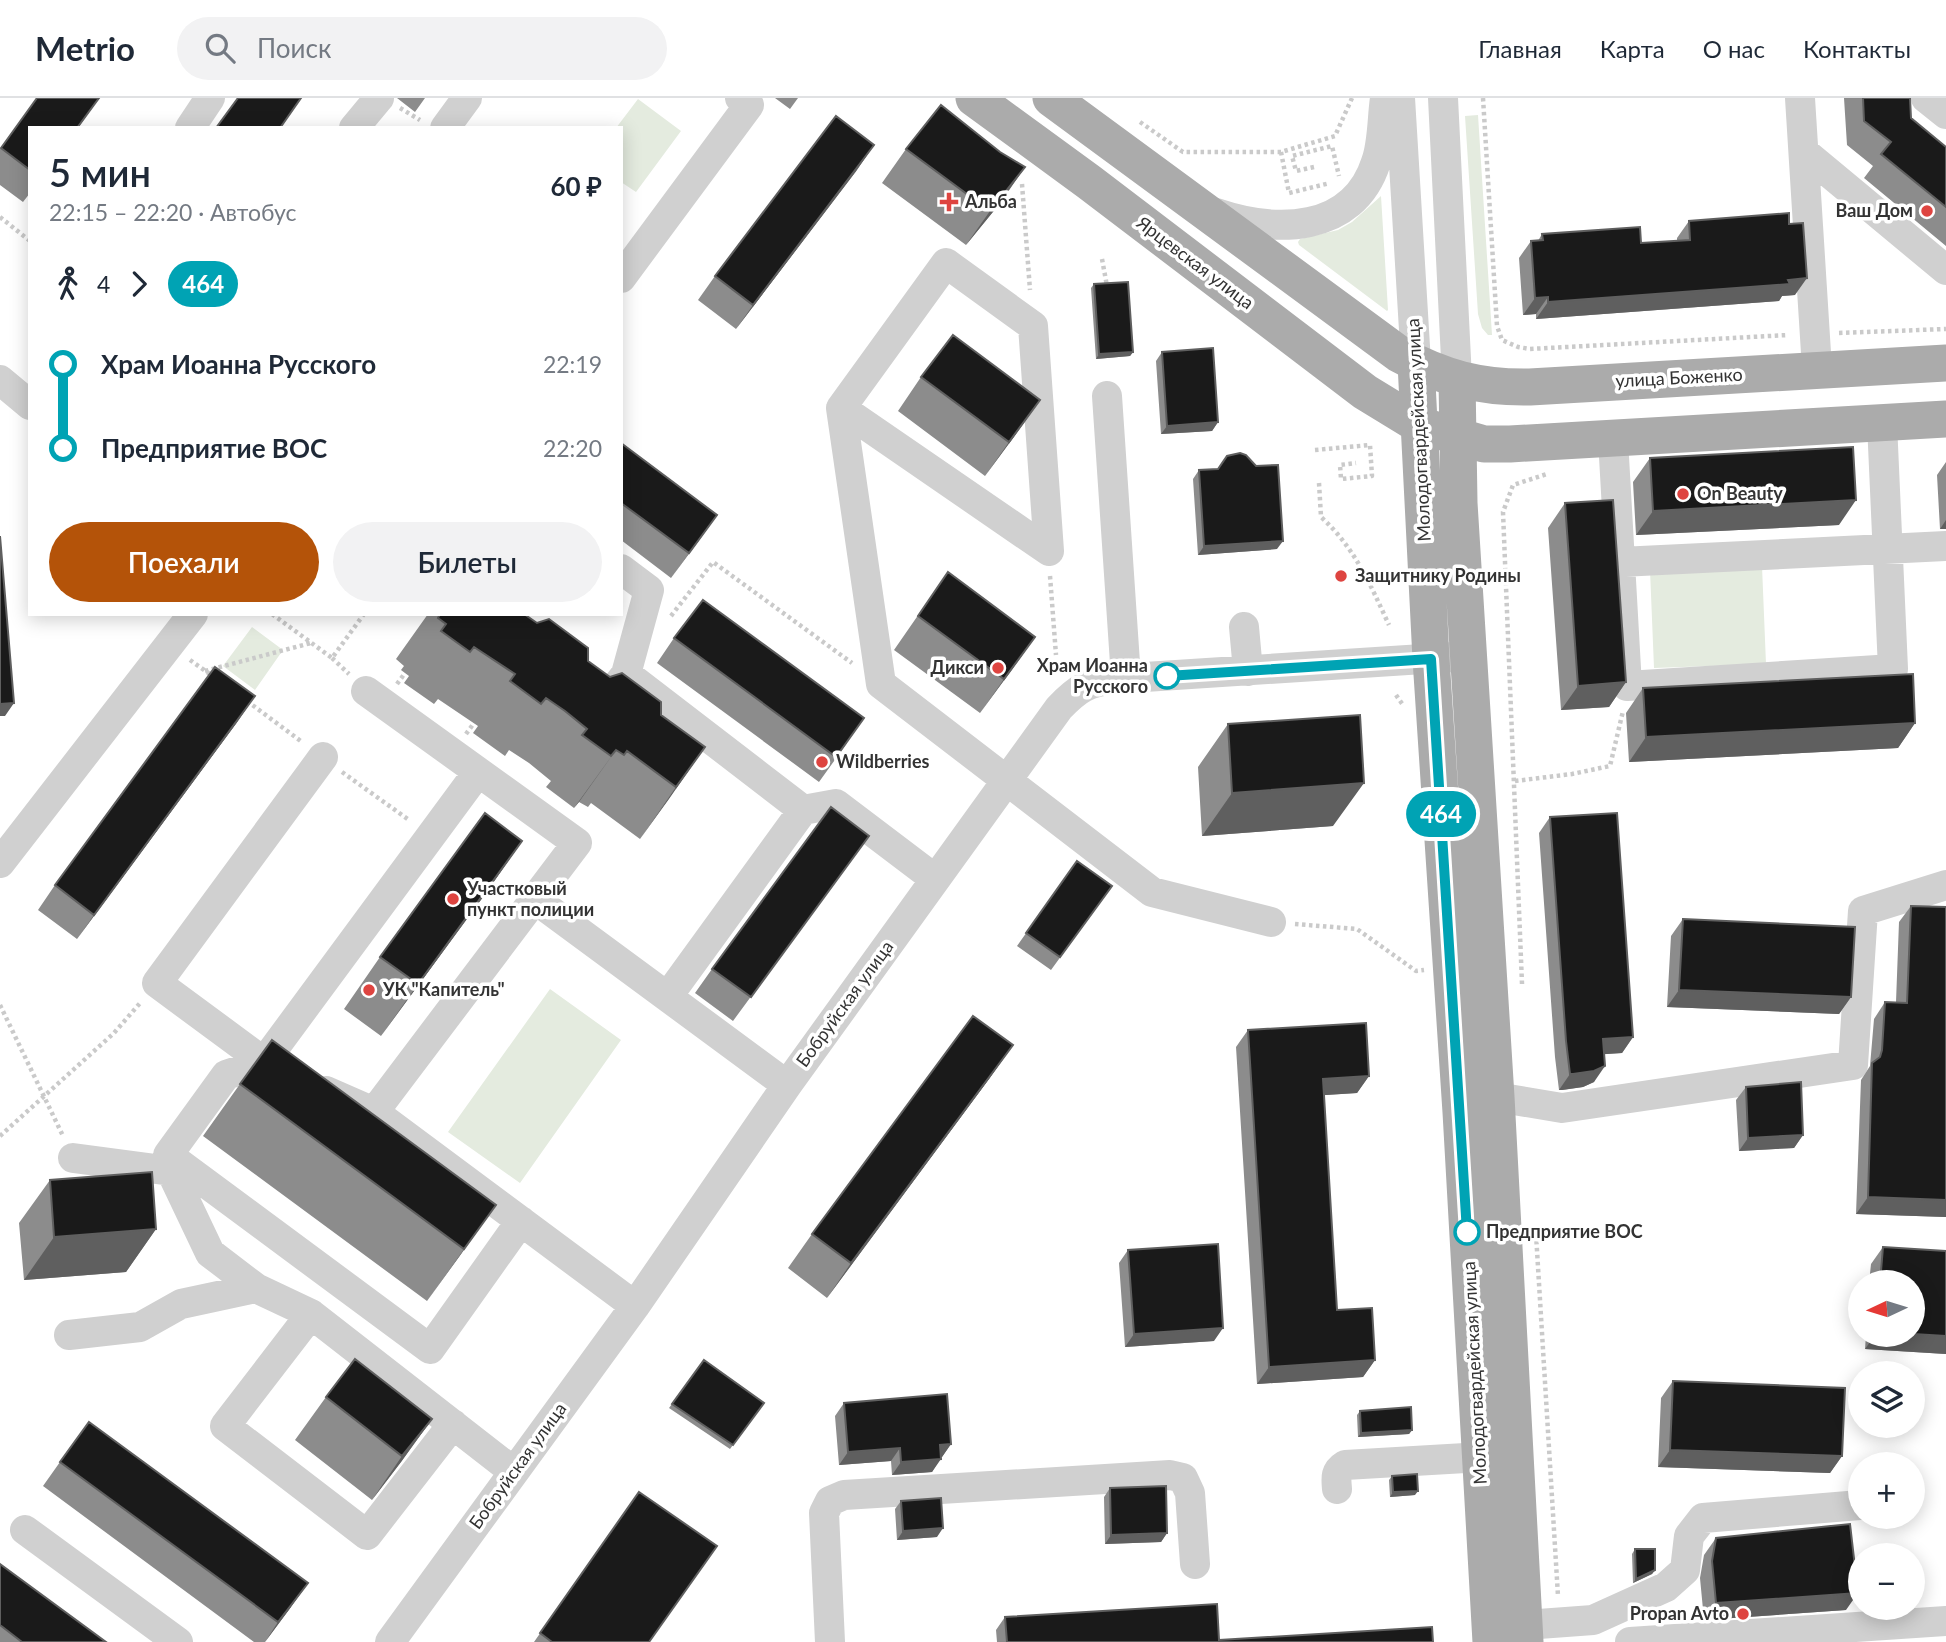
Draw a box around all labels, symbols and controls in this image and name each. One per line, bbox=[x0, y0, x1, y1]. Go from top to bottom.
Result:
search box bbox=[177, 17, 667, 80]
text: Metrio bbox=[35, 28, 135, 68]
icon: search bbox=[201, 29, 239, 67]
text: Поиск bbox=[257, 32, 331, 64]
text: Главная bbox=[1478, 34, 1562, 63]
text: Карта bbox=[1600, 34, 1665, 63]
text: О нас bbox=[1703, 34, 1765, 63]
text: Контакты bbox=[1803, 34, 1911, 63]
text: 5 мин bbox=[49, 149, 151, 195]
text: 60 ₽ bbox=[550, 170, 602, 202]
place label: Альба bbox=[964, 190, 1017, 212]
marker: Альба bbox=[939, 192, 959, 212]
text: 22:15 – 22:20 · Автобус bbox=[49, 198, 297, 226]
place label: Ваш Дом bbox=[1835, 199, 1913, 221]
marker: Ваш Дом bbox=[1919, 203, 1935, 219]
street label: Ярцевская улица bbox=[1132, 211, 1258, 313]
icon: walk bbox=[49, 265, 87, 303]
icon: forward bbox=[120, 265, 158, 303]
text: 464 bbox=[182, 269, 224, 298]
text: 4 bbox=[97, 270, 110, 298]
street label: Молодогвардейская улица bbox=[1401, 318, 1435, 542]
text: Храм Иоанна Русского bbox=[101, 348, 376, 380]
text: 22:19 bbox=[543, 350, 602, 378]
street label: улица Боженко bbox=[1615, 363, 1743, 391]
text: Предприятие ВОС bbox=[101, 432, 327, 464]
text: 22:20 bbox=[543, 434, 602, 462]
place label: On Beauty bbox=[1697, 482, 1783, 504]
marker: On Beauty bbox=[1675, 486, 1691, 502]
button: Поехали bbox=[49, 522, 319, 602]
button: Билеты bbox=[333, 522, 602, 602]
place label: Защитнику Родины bbox=[1355, 564, 1521, 586]
marker: Защитнику Родины bbox=[1333, 568, 1349, 584]
place label: Храм Иоанна Русского bbox=[1037, 654, 1148, 697]
place label: Дикси bbox=[931, 656, 984, 678]
marker: Дикси bbox=[990, 660, 1006, 676]
marker: Храм Иоанна Русского bbox=[1154, 663, 1180, 689]
place label: Wildberries bbox=[836, 750, 930, 772]
marker: Wildberries bbox=[814, 754, 830, 770]
line badge: 464 bbox=[1401, 791, 1481, 837]
text: 464 bbox=[1420, 799, 1462, 828]
place label: Участковый пункт полиции bbox=[466, 877, 594, 920]
marker: Участковый пункт полиции bbox=[445, 891, 461, 907]
street label: Бобруйская улица bbox=[791, 936, 897, 1071]
place label: УК "Капитель" bbox=[382, 978, 505, 1000]
marker: УК "Капитель" bbox=[361, 982, 377, 998]
marker: Предприятие ВОС bbox=[1454, 1219, 1480, 1245]
place label: Предприятие ВОС bbox=[1486, 1220, 1643, 1242]
street label: Молодогвардейская улица bbox=[1457, 1261, 1491, 1485]
north arrow bbox=[1848, 1270, 1925, 1348]
map controls bbox=[1848, 1270, 1925, 1620]
button: layers bbox=[1848, 1361, 1925, 1438]
street label: Бобруйская улица bbox=[464, 1398, 570, 1533]
button: + bbox=[1848, 1452, 1925, 1529]
button: − bbox=[1848, 1543, 1925, 1620]
place label: Propan Avto bbox=[1630, 1602, 1729, 1624]
marker: Propan Avto bbox=[1735, 1606, 1751, 1622]

